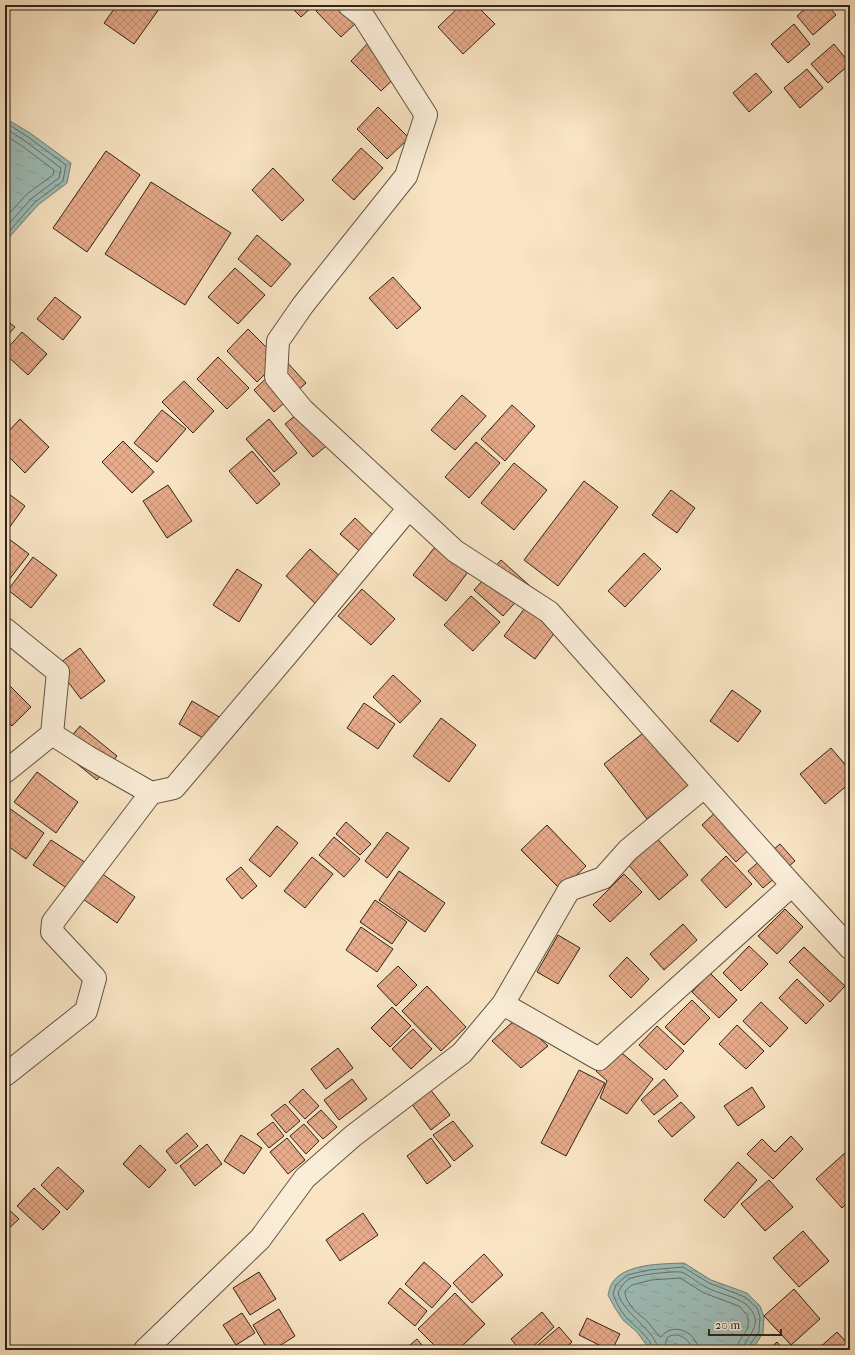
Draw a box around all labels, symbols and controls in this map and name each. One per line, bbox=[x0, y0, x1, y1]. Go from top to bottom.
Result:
scale bar bbox=[709, 1311, 781, 1337]
text: 20 m bbox=[715, 1318, 740, 1332]

